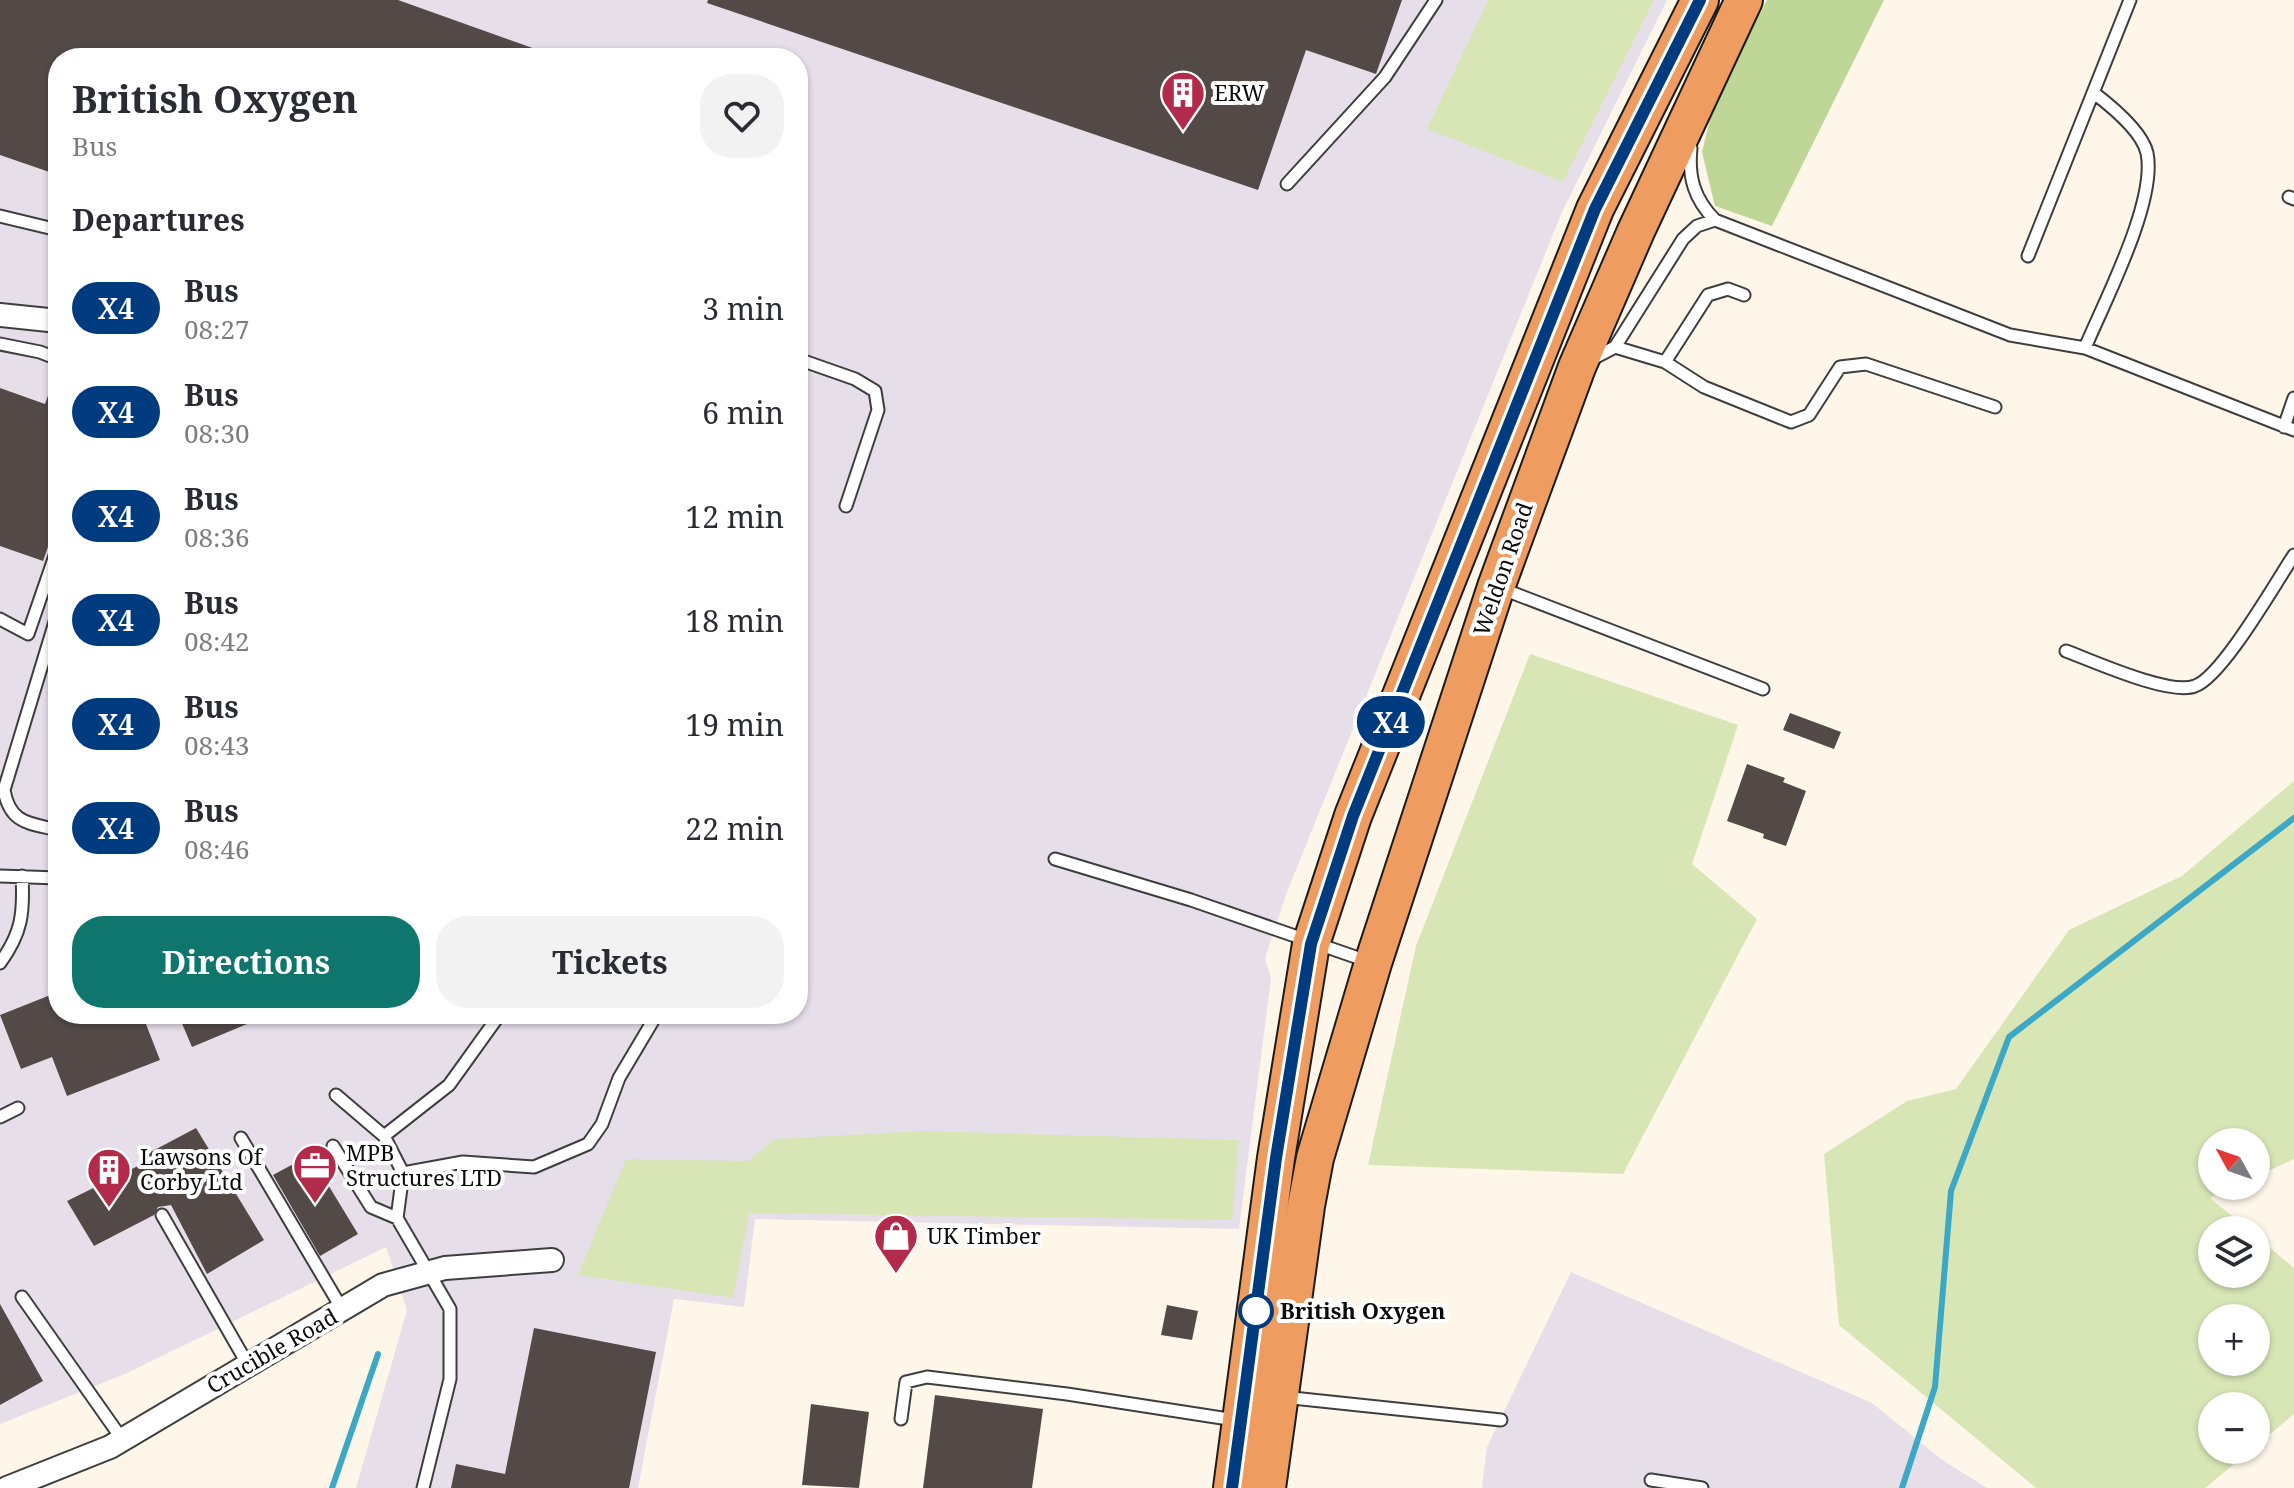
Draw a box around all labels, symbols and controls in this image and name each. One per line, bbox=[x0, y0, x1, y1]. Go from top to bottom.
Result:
building icon: ERW bbox=[1159, 69, 1207, 132]
text: British Oxygen bbox=[72, 72, 358, 124]
button: heart bbox=[700, 74, 784, 158]
place label: ERW bbox=[1214, 77, 1265, 107]
text: Bus bbox=[72, 128, 117, 164]
text: Departures bbox=[72, 199, 245, 240]
text: Bus bbox=[184, 270, 239, 311]
text: 3 min bbox=[702, 288, 784, 329]
text: X4 bbox=[98, 289, 134, 327]
text: 08:27 bbox=[184, 311, 250, 347]
text: Bus bbox=[184, 374, 239, 415]
text: 6 min bbox=[702, 392, 784, 433]
text: X4 bbox=[98, 393, 134, 431]
text: 08:30 bbox=[184, 415, 250, 451]
text: Bus bbox=[184, 478, 239, 519]
text: 12 min bbox=[685, 496, 784, 537]
text: X4 bbox=[98, 497, 134, 535]
street label: Weldon Road bbox=[1465, 497, 1539, 639]
text: 08:36 bbox=[184, 519, 250, 555]
text: Bus bbox=[184, 582, 239, 623]
text: 18 min bbox=[685, 600, 784, 641]
text: X4 bbox=[98, 601, 134, 639]
text: 08:42 bbox=[184, 623, 250, 659]
text: Bus bbox=[184, 686, 239, 727]
line badge: X4 bbox=[1355, 696, 1427, 748]
text: X4 bbox=[1373, 703, 1409, 741]
text: 19 min bbox=[685, 704, 784, 745]
text: X4 bbox=[98, 705, 134, 743]
text: 08:43 bbox=[184, 727, 250, 763]
text: Bus bbox=[184, 790, 239, 831]
text: 22 min bbox=[685, 808, 784, 849]
text: X4 bbox=[98, 809, 134, 847]
text: 08:46 bbox=[184, 831, 250, 867]
button: Directions bbox=[72, 916, 420, 1008]
button: Tickets bbox=[436, 916, 784, 1008]
north arrow bbox=[2198, 1128, 2270, 1200]
map controls bbox=[2198, 1128, 2270, 1464]
place label: MPB Structures LTD bbox=[346, 1137, 502, 1192]
place label: Lawsons Of Corby Ltd bbox=[140, 1141, 264, 1196]
office icon: MPB Structures LTD bbox=[291, 1142, 339, 1205]
building icon: Lawsons Of Corby Ltd bbox=[85, 1146, 133, 1209]
shop icon: UK Timber bbox=[872, 1212, 920, 1275]
button: layers bbox=[2198, 1216, 2270, 1288]
place label: UK Timber bbox=[927, 1220, 1041, 1250]
marker: British Oxygen bbox=[1239, 1294, 1273, 1328]
place label: British Oxygen bbox=[1280, 1295, 1446, 1325]
street label: Crucible Road bbox=[201, 1300, 343, 1400]
button: + bbox=[2198, 1304, 2270, 1376]
button: − bbox=[2198, 1392, 2270, 1464]

